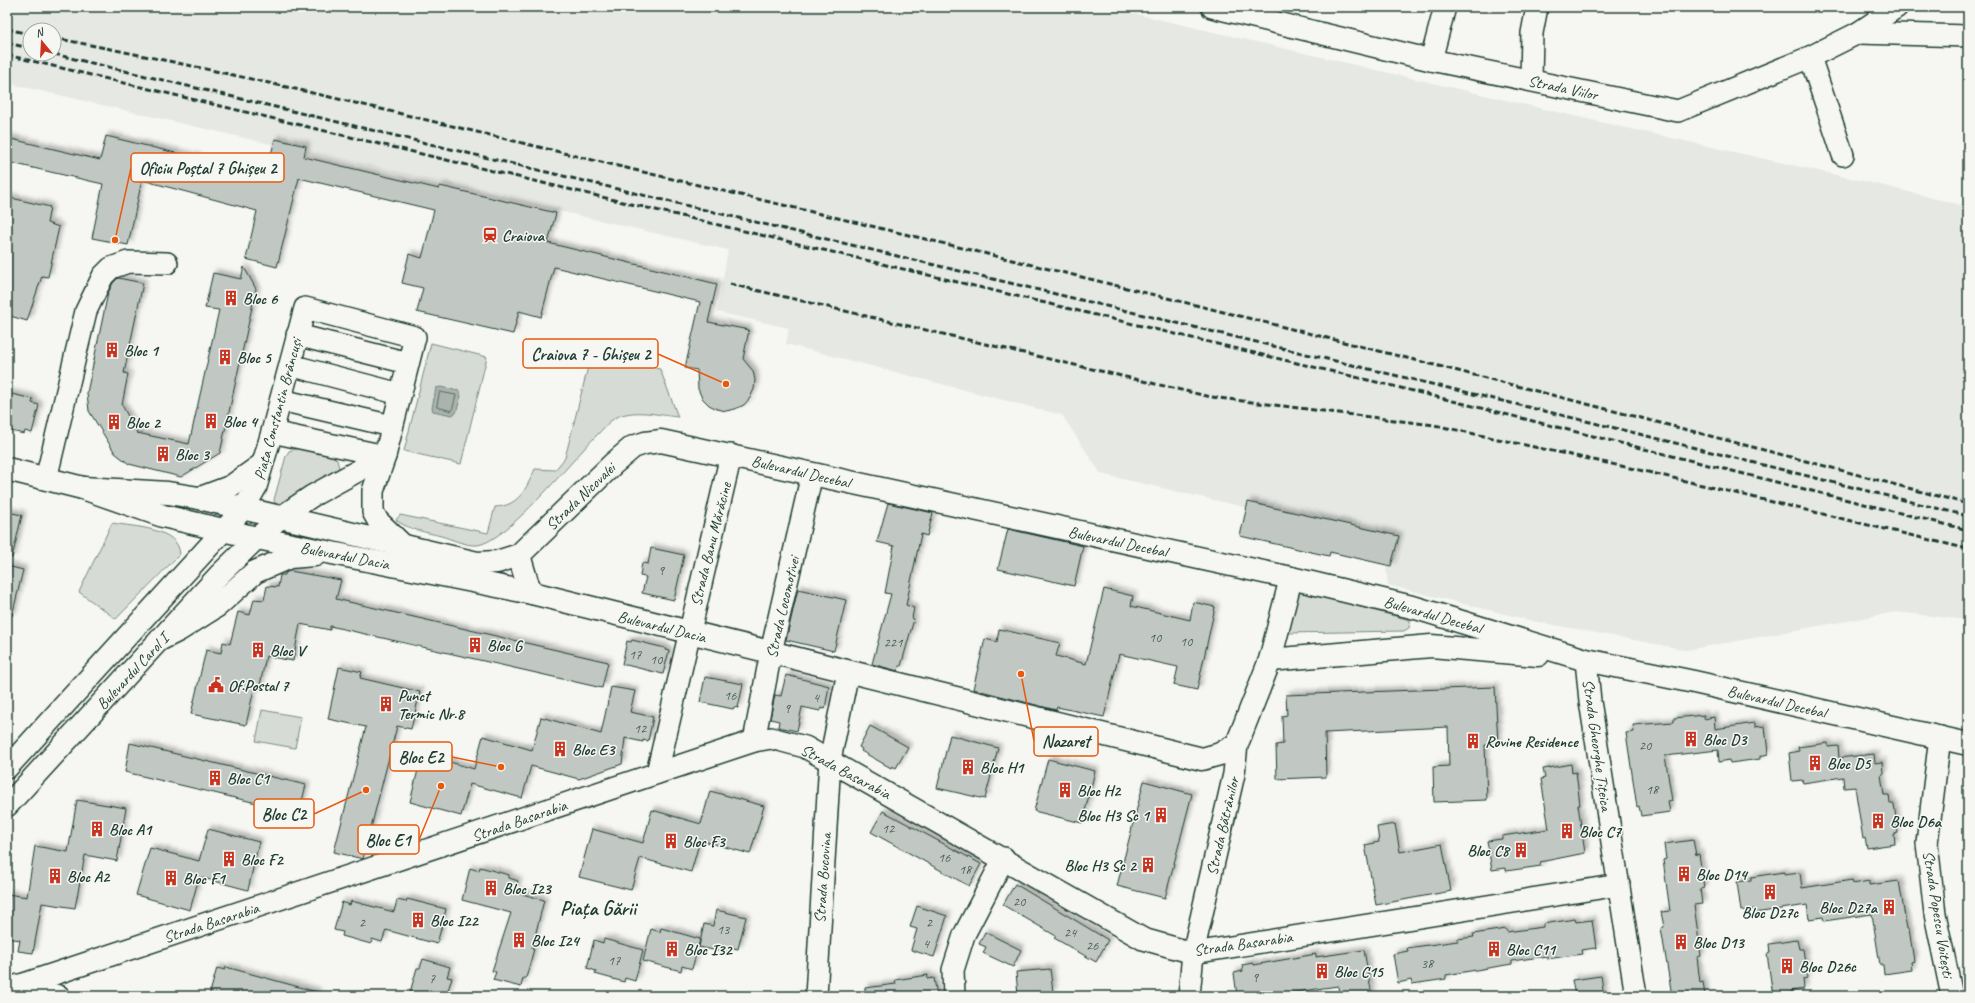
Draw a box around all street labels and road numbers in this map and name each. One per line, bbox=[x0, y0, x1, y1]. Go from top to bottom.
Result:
street label: Strada Viilor bbox=[1526, 71, 1601, 105]
street label: Piața Constantin Brâncuși bbox=[249, 334, 307, 482]
street label: Bulevardul Decebal bbox=[749, 451, 855, 494]
street label: Strada Nicovalei bbox=[542, 457, 621, 535]
street label: Strada Banu Mărăcine bbox=[686, 479, 736, 608]
street label: Bulevardul Decebal bbox=[1066, 522, 1172, 563]
street label: Bulevardul Dacia bbox=[299, 538, 392, 575]
street label: Strada Locomotivei bbox=[762, 552, 805, 660]
street label: Bulevardul Decebal bbox=[1382, 591, 1487, 639]
street label: Bulevardul Dacia bbox=[616, 606, 709, 648]
street label: Bulevardul Carol I bbox=[92, 627, 176, 714]
street label: Strada Gheorghe Țițeica bbox=[1578, 678, 1616, 814]
street label: Bulevardul Decebal bbox=[1725, 681, 1831, 724]
street label: Strada Basarabia bbox=[797, 740, 895, 804]
street label: Strada Bătrânilor bbox=[1202, 774, 1244, 877]
street label: Strada Basarabia bbox=[469, 795, 570, 847]
street label: Strada Bucovina bbox=[810, 831, 836, 924]
street label: Strada Popescu Voitești bbox=[1918, 849, 1958, 981]
street label: Strada Basarabia bbox=[161, 898, 263, 948]
street label: Strada Basarabia bbox=[1193, 927, 1295, 961]

